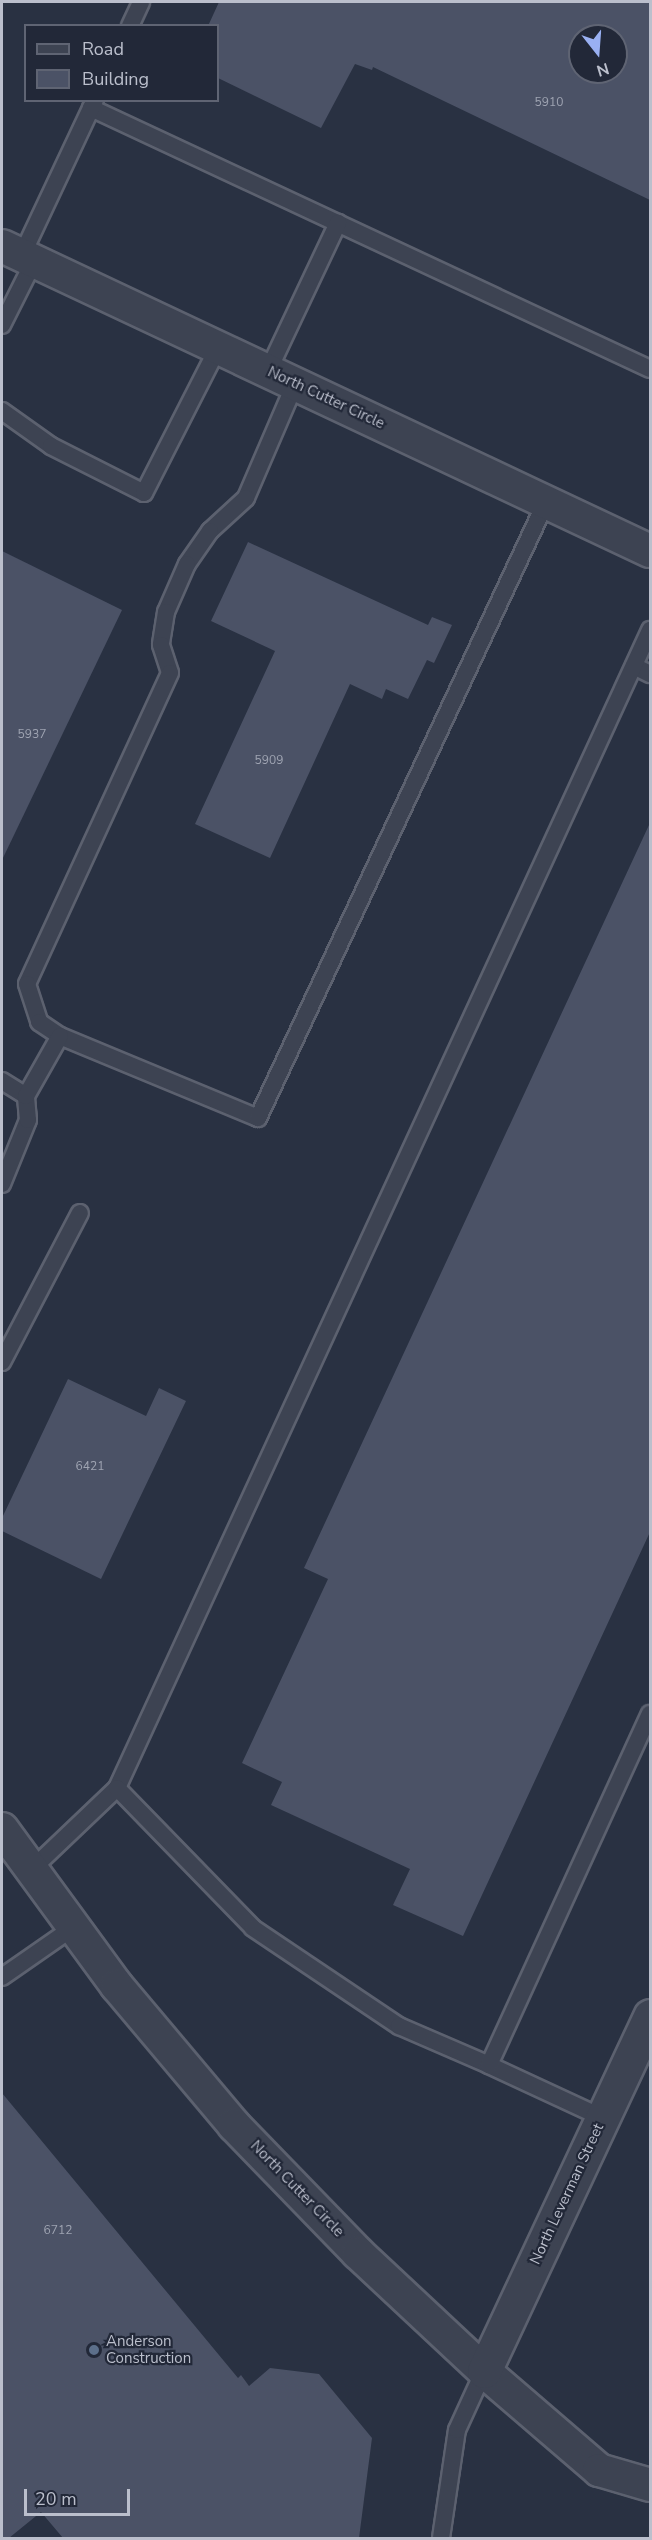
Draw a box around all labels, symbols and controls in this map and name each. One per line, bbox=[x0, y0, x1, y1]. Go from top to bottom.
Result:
legend bbox=[24, 24, 219, 102]
north arrow bbox=[568, 24, 628, 84]
text: Road bbox=[82, 37, 124, 61]
text: N bbox=[594, 57, 612, 82]
text: Building bbox=[82, 67, 149, 91]
house number: 5910 bbox=[535, 96, 563, 110]
street label: North Cutter Circle bbox=[265, 363, 387, 433]
house number: 5937 bbox=[18, 728, 46, 742]
house number: 5909 bbox=[255, 754, 283, 768]
house number: 6421 bbox=[76, 1460, 104, 1474]
street label: North Leverman Street bbox=[526, 2120, 608, 2268]
street label: North Cutter Circle bbox=[247, 2137, 347, 2241]
house number: 6712 bbox=[44, 2224, 72, 2238]
place label: Anderson Construction bbox=[106, 2332, 191, 2367]
marker: Anderson Construction bbox=[87, 2343, 101, 2357]
scale bar bbox=[27, 2477, 134, 2515]
text: 20 m bbox=[35, 2487, 77, 2511]

